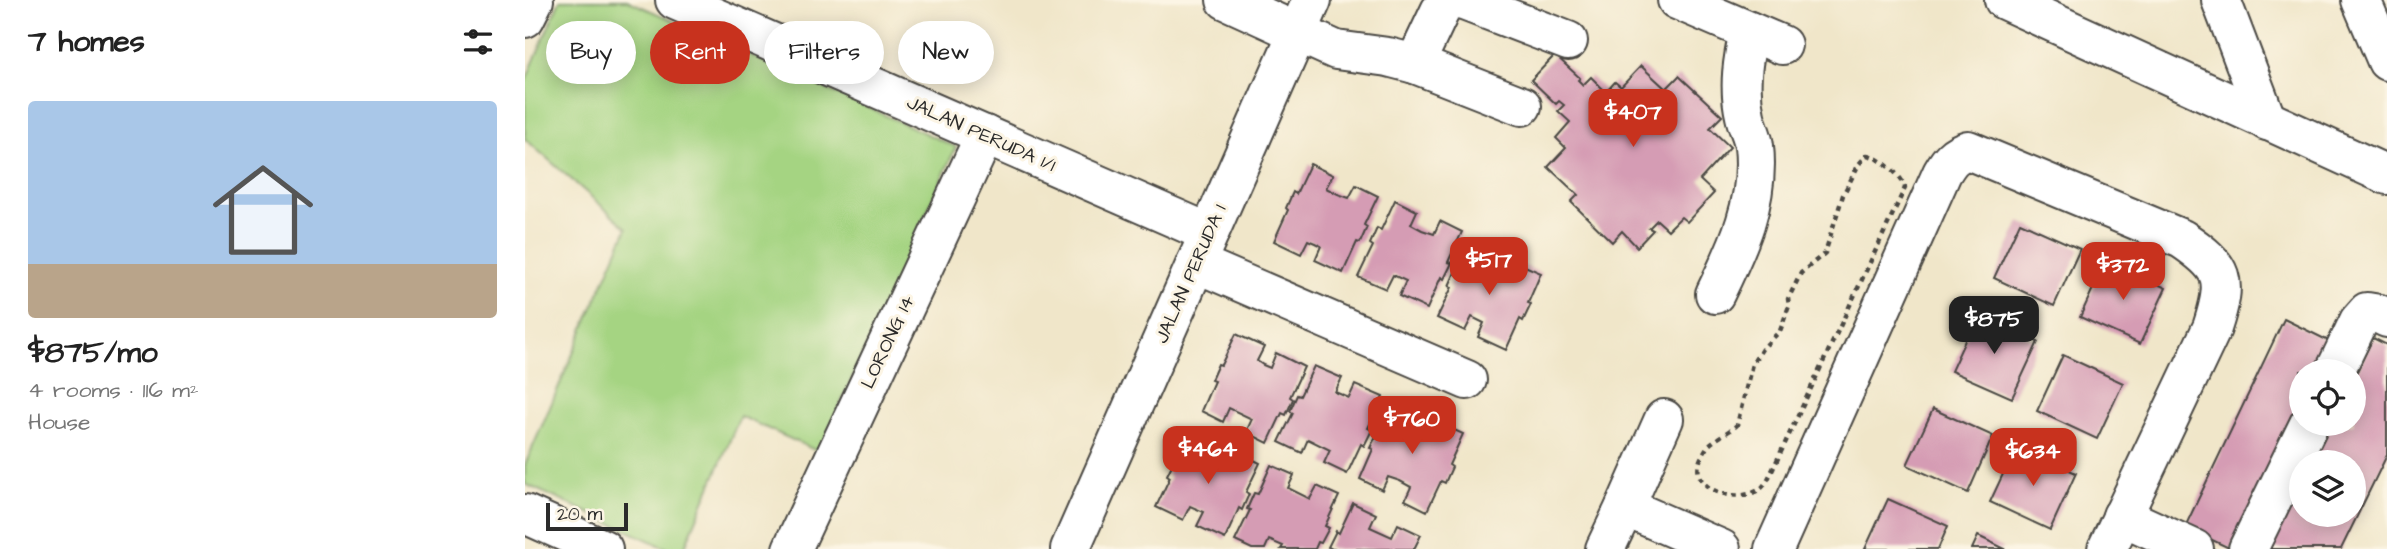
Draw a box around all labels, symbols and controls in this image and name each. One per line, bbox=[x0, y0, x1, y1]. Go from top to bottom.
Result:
text: 7 homes bbox=[28, 21, 145, 63]
chip: Buy bbox=[546, 21, 636, 84]
chip: Rent bbox=[650, 21, 750, 84]
chip: Filters bbox=[764, 21, 884, 84]
chip: New bbox=[898, 21, 994, 84]
icon: filters bbox=[459, 23, 497, 61]
street label: JALAN PERUDA 1/1 bbox=[902, 89, 1060, 179]
pin: $407 bbox=[1592, 90, 1674, 149]
text: $407 bbox=[1604, 96, 1662, 128]
icon: home bbox=[200, 147, 326, 273]
street label: JALAN PERUDA 1 bbox=[1148, 200, 1234, 348]
pin: $517 bbox=[1448, 238, 1530, 297]
pin: $372 bbox=[2082, 243, 2164, 302]
text: $517 bbox=[1466, 244, 1512, 276]
text: $372 bbox=[2097, 249, 2149, 281]
street label: LORONG 14 bbox=[855, 291, 921, 393]
pin: $875 bbox=[1953, 296, 2035, 356]
text: $875 bbox=[1965, 303, 2023, 335]
text: $875/mo bbox=[28, 332, 158, 374]
map controls bbox=[2289, 359, 2366, 527]
button: locate bbox=[2289, 359, 2366, 436]
text: 4 rooms · 116 m² bbox=[28, 374, 199, 406]
pin: $760 bbox=[1371, 396, 1453, 456]
text: $760 bbox=[1384, 403, 1440, 435]
text: House bbox=[28, 406, 91, 438]
pin: $464 bbox=[1167, 426, 1249, 486]
pin: $634 bbox=[1992, 428, 2074, 488]
text: $464 bbox=[1179, 433, 1237, 465]
text: $634 bbox=[2006, 435, 2060, 467]
button: layers bbox=[2289, 450, 2366, 527]
scale bar bbox=[546, 500, 628, 532]
text: 20 m bbox=[557, 501, 602, 528]

